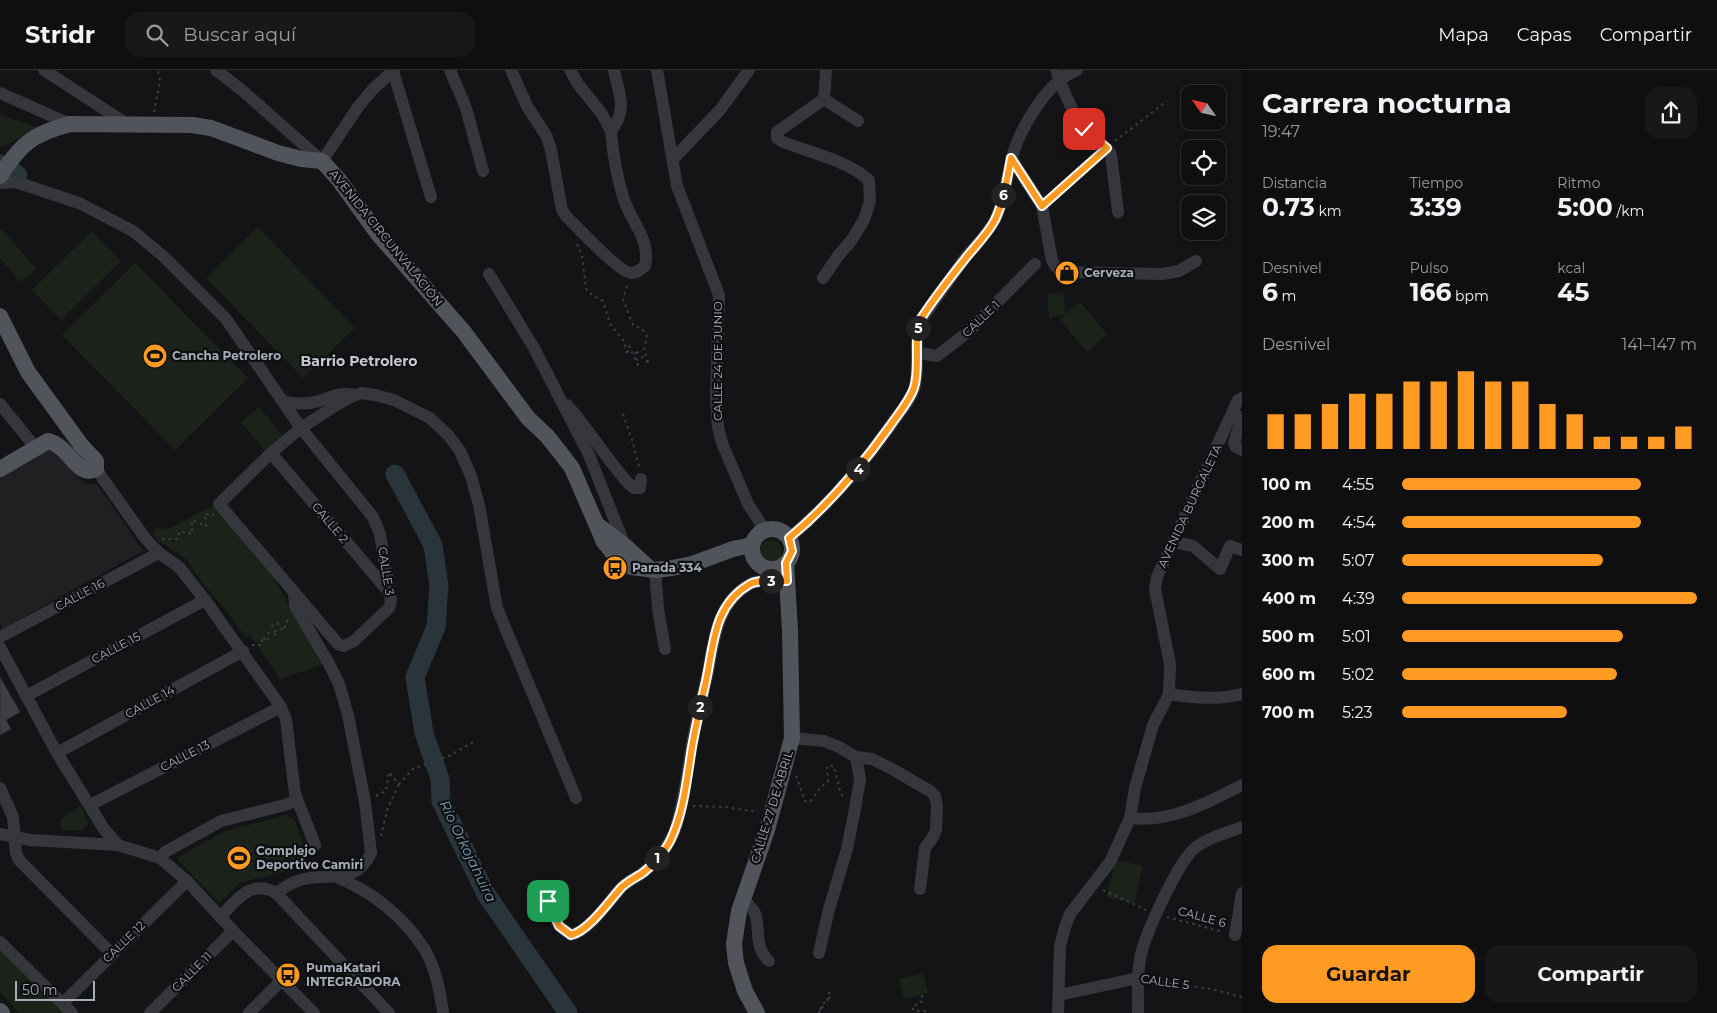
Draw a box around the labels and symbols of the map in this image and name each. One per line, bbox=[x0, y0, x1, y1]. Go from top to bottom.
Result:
north arrow bbox=[1181, 85, 1226, 130]
pin bbox=[1063, 108, 1105, 150]
street label: AVENIDA CIRCUNVALACIÓN bbox=[327, 166, 446, 309]
pin: 6 bbox=[990, 182, 1016, 208]
shop icon: Cerveza bbox=[1054, 260, 1080, 286]
place label: Cerveza bbox=[1084, 265, 1134, 280]
street label: CALLE 1 bbox=[959, 297, 1003, 340]
street label: CALLE 24 DE JUNIO bbox=[710, 301, 725, 421]
pin: 5 bbox=[906, 316, 930, 340]
sports icon: Cancha Petrolero bbox=[142, 343, 168, 369]
place label: Cancha Petrolero bbox=[172, 348, 281, 363]
district label: Barrio Petrolero bbox=[301, 352, 417, 370]
street label: AVENIDA BURGALETA bbox=[1154, 441, 1225, 570]
pin: 4 bbox=[846, 456, 870, 482]
street label: CALLE 2 bbox=[309, 499, 352, 546]
street label: CALLE 3 bbox=[375, 546, 398, 597]
bus stop icon: Parada 334 bbox=[602, 555, 628, 581]
place label: Parada 334 bbox=[632, 560, 702, 575]
pin: 3 bbox=[758, 568, 784, 594]
street label: CALLE 16 bbox=[52, 575, 107, 614]
street label: CALLE 15 bbox=[89, 628, 143, 667]
street label: CALLE 14 bbox=[122, 682, 177, 721]
pin: 2 bbox=[688, 694, 712, 720]
street label: CALLE 13 bbox=[158, 737, 212, 774]
street label: CALLE 27 DE ABRIL bbox=[747, 749, 796, 865]
water label: Río Orkojahuira bbox=[436, 797, 500, 905]
place label: Complejo Deportivo Camiri bbox=[256, 843, 363, 872]
sports icon: Complejo Deportivo Camiri bbox=[226, 845, 252, 871]
pin: 1 bbox=[644, 846, 670, 870]
pin bbox=[527, 880, 569, 922]
street label: CALLE 6 bbox=[1176, 903, 1228, 930]
street label: CALLE 12 bbox=[99, 918, 148, 966]
street label: CALLE 11 bbox=[168, 948, 215, 995]
place label: PumaKatari INTEGRADORA bbox=[306, 960, 401, 989]
bus stop icon: PumaKatari INTEGRADORA bbox=[275, 962, 301, 988]
street label: CALLE 5 bbox=[1140, 971, 1191, 992]
scale bar bbox=[15, 978, 95, 1001]

